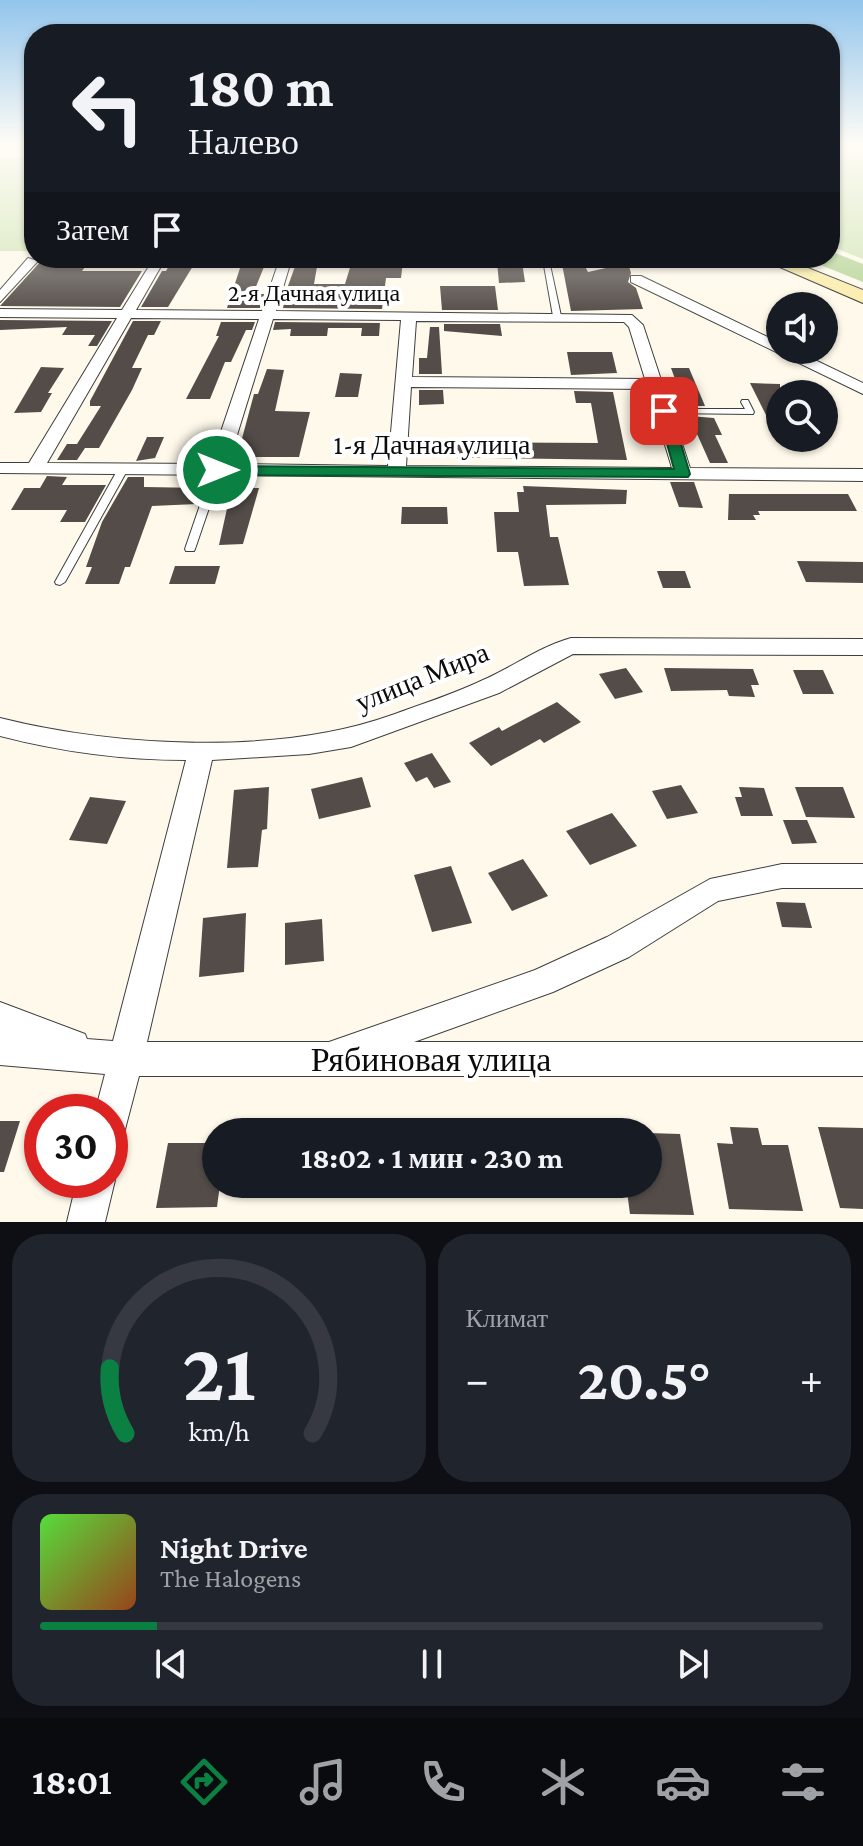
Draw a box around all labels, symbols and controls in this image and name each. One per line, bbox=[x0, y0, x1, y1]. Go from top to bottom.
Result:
icon: left bbox=[56, 56, 160, 160]
text: 180 m bbox=[188, 56, 334, 118]
text: Налево bbox=[188, 122, 299, 162]
icon: arrive bbox=[145, 208, 189, 252]
text: Затем bbox=[56, 213, 129, 246]
street label: 2-я Дачная улица bbox=[228, 279, 400, 306]
map controls bbox=[766, 292, 838, 452]
button: sound bbox=[766, 292, 838, 364]
pin bbox=[630, 377, 698, 445]
button: search bbox=[766, 380, 838, 452]
icon: arrive bbox=[642, 389, 686, 433]
position arrow bbox=[175, 428, 259, 512]
street label: 1-я Дачная улица bbox=[334, 429, 531, 460]
street label: улица Мира bbox=[351, 636, 494, 718]
street label: Рябиновая улица bbox=[311, 1041, 551, 1078]
speed limit sign: 30 bbox=[24, 1094, 128, 1198]
text: 18:02 · 1 мин · 230 m bbox=[301, 1141, 563, 1174]
text: Климат bbox=[466, 1304, 548, 1333]
text: 21 bbox=[182, 1325, 256, 1418]
text: 20.5° bbox=[577, 1345, 711, 1412]
text: − bbox=[466, 1355, 489, 1403]
text: + bbox=[800, 1355, 823, 1403]
text: km/h bbox=[188, 1415, 250, 1447]
text: Night Drive bbox=[160, 1531, 308, 1564]
text: The Halogens bbox=[160, 1564, 301, 1593]
icon: previous bbox=[149, 1642, 193, 1686]
icon: pause bbox=[410, 1642, 454, 1686]
icon: next bbox=[671, 1642, 715, 1686]
icon: directions bbox=[176, 1754, 232, 1810]
icon: music bbox=[295, 1754, 351, 1810]
icon: phone bbox=[415, 1754, 471, 1810]
icon: climate bbox=[535, 1754, 591, 1810]
icon: car bbox=[655, 1754, 711, 1810]
icon: filters bbox=[775, 1754, 831, 1810]
text: 18:01 bbox=[32, 1762, 112, 1802]

